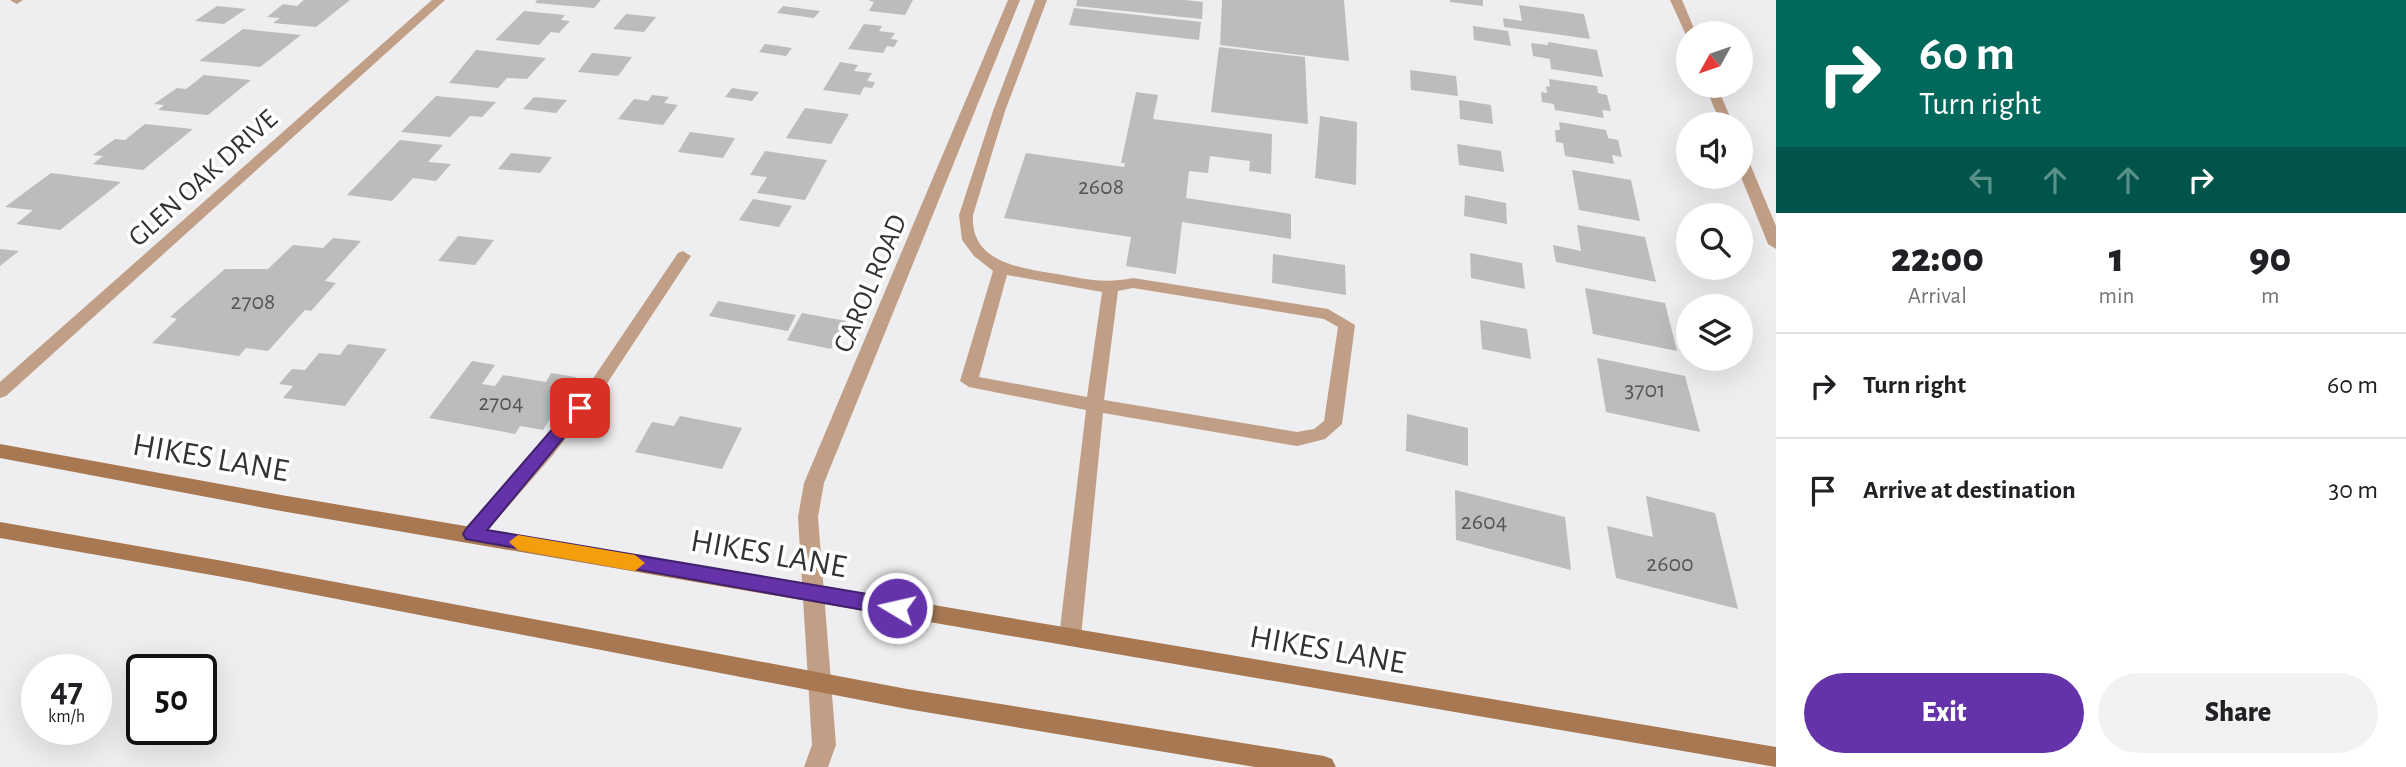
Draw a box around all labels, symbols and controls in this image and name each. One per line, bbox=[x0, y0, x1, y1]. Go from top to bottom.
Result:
north arrow bbox=[1676, 21, 1754, 98]
map controls bbox=[1676, 21, 1753, 371]
icon: right bbox=[1804, 28, 1895, 119]
text: 60 m bbox=[1919, 30, 2015, 79]
text: Turn right bbox=[1919, 88, 2041, 120]
street label: GLEN OAK DRIVE bbox=[124, 105, 283, 252]
button: sound bbox=[1676, 112, 1753, 189]
icon: left bbox=[1963, 161, 2001, 199]
icon: ahead bbox=[2036, 161, 2074, 199]
icon: ahead bbox=[2109, 161, 2147, 199]
icon: right bbox=[2182, 161, 2220, 199]
house number: 2608 bbox=[1078, 175, 1124, 199]
button: search bbox=[1676, 203, 1753, 280]
street label: CAROL ROAD bbox=[829, 211, 912, 357]
text: 22:00 bbox=[1891, 237, 1984, 279]
text: 1 bbox=[2109, 237, 2124, 279]
text: 90 bbox=[2249, 237, 2291, 279]
text: Arrival bbox=[1908, 285, 1967, 308]
text: min bbox=[2099, 285, 2134, 308]
text: m bbox=[2261, 285, 2279, 308]
house number: 2708 bbox=[231, 290, 275, 314]
button: layers bbox=[1676, 294, 1753, 371]
icon: right bbox=[1804, 367, 1842, 405]
text: Turn right bbox=[1863, 372, 1966, 398]
text: 60 m bbox=[2327, 372, 2378, 398]
pin bbox=[550, 378, 610, 438]
house number: 3701 bbox=[1625, 378, 1665, 402]
icon: arrive bbox=[561, 389, 599, 427]
house number: 2704 bbox=[478, 391, 524, 415]
street label: HIKES LANE bbox=[130, 429, 291, 488]
icon: arrive bbox=[1804, 472, 1842, 510]
text: Arrive at destination bbox=[1863, 477, 2076, 503]
text: 30 m bbox=[2328, 477, 2378, 503]
house number: 2604 bbox=[1461, 510, 1507, 534]
street label: HIKES LANE bbox=[688, 525, 849, 584]
house number: 2600 bbox=[1646, 552, 1694, 576]
position arrow bbox=[860, 571, 934, 645]
street label: HIKES LANE bbox=[1247, 621, 1408, 680]
speed limit sign: 50 bbox=[126, 654, 217, 745]
text: 47 bbox=[50, 673, 83, 708]
button: Exit bbox=[1804, 673, 2084, 753]
button: Share bbox=[2098, 673, 2378, 753]
text: km/h bbox=[48, 708, 85, 726]

